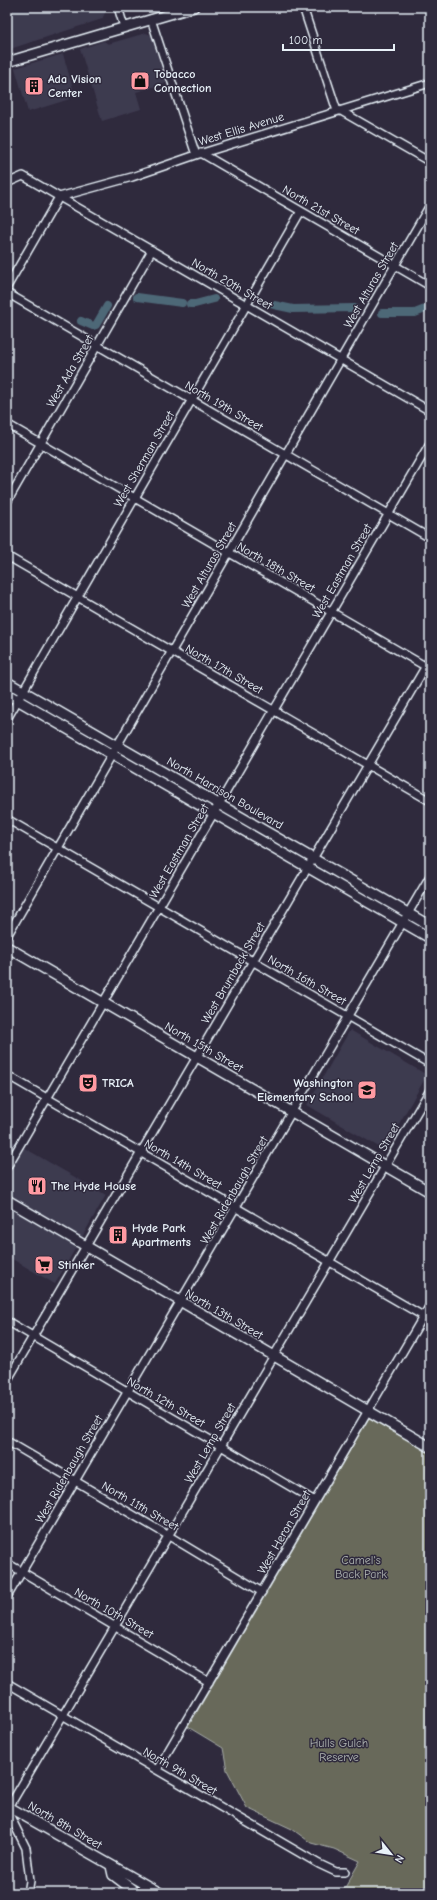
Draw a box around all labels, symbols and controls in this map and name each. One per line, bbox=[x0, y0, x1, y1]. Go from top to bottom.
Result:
scale bar bbox=[283, 26, 394, 52]
text: 100 m bbox=[289, 33, 322, 47]
place label: Tobacco Connection bbox=[154, 67, 212, 95]
shop icon: Tobacco Connection bbox=[129, 70, 151, 92]
place label: Ada Vision Center bbox=[48, 72, 101, 100]
building icon: Ada Vision Center bbox=[23, 75, 45, 97]
street label: West Ellis Avenue bbox=[196, 109, 286, 149]
street label: North 21st Street bbox=[280, 182, 362, 238]
street label: West Alturas Street bbox=[341, 239, 402, 330]
street label: North 20th Street bbox=[189, 255, 275, 313]
street label: West Ada Street bbox=[44, 332, 97, 410]
street label: North 19th Street bbox=[182, 378, 266, 434]
street label: West Sherman Street bbox=[111, 408, 178, 510]
street label: West Alturas Street bbox=[179, 519, 240, 610]
street label: West Eastman Street bbox=[309, 521, 375, 621]
street label: North 18th Street bbox=[235, 539, 318, 595]
street label: North 17th Street bbox=[183, 641, 266, 697]
street label: North Harrison Boulevard bbox=[164, 754, 286, 832]
street label: West Eastman Street bbox=[146, 801, 212, 901]
street label: West Brumback Street bbox=[198, 919, 268, 1026]
street label: North 16th Street bbox=[265, 952, 349, 1008]
street label: North 15th Street bbox=[162, 1019, 246, 1075]
theatre icon: TRICA bbox=[77, 1072, 99, 1094]
place label: TRICA bbox=[102, 1076, 134, 1090]
place label: Washington Elementary School bbox=[257, 1076, 353, 1104]
school or university icon: Washington Elementary School bbox=[356, 1079, 378, 1101]
street label: West Lemp Street bbox=[345, 1120, 403, 1206]
street label: West Ridenbaugh Street bbox=[197, 1133, 271, 1247]
street label: North 14th Street bbox=[142, 1136, 225, 1192]
restaurant icon: The Hyde House bbox=[26, 1175, 48, 1197]
place label: The Hyde House bbox=[51, 1179, 136, 1193]
place label: Hyde Park Apartments bbox=[132, 1221, 191, 1249]
building icon: Hyde Park Apartments bbox=[107, 1224, 129, 1246]
supermarket icon: Stinker bbox=[33, 1254, 55, 1276]
place label: Stinker bbox=[58, 1258, 94, 1272]
street label: North 13th Street bbox=[183, 1286, 266, 1342]
street label: North 12th Street bbox=[124, 1374, 208, 1430]
street label: West Lemp Street bbox=[181, 1400, 239, 1486]
street label: West Ridenbaugh Street bbox=[32, 1412, 106, 1526]
street label: North 11th Street bbox=[99, 1478, 181, 1534]
street label: West Heron Street bbox=[254, 1487, 314, 1576]
park label: Camel's Back Park bbox=[335, 1553, 387, 1581]
street label: North 10th Street bbox=[72, 1585, 156, 1642]
park label: Hulls Gulch Reserve bbox=[310, 1736, 368, 1764]
street label: North 9th Street bbox=[140, 1744, 220, 1798]
street label: North 8th Street bbox=[26, 1798, 105, 1852]
north arrow bbox=[371, 1834, 411, 1874]
text: N bbox=[392, 1852, 407, 1865]

